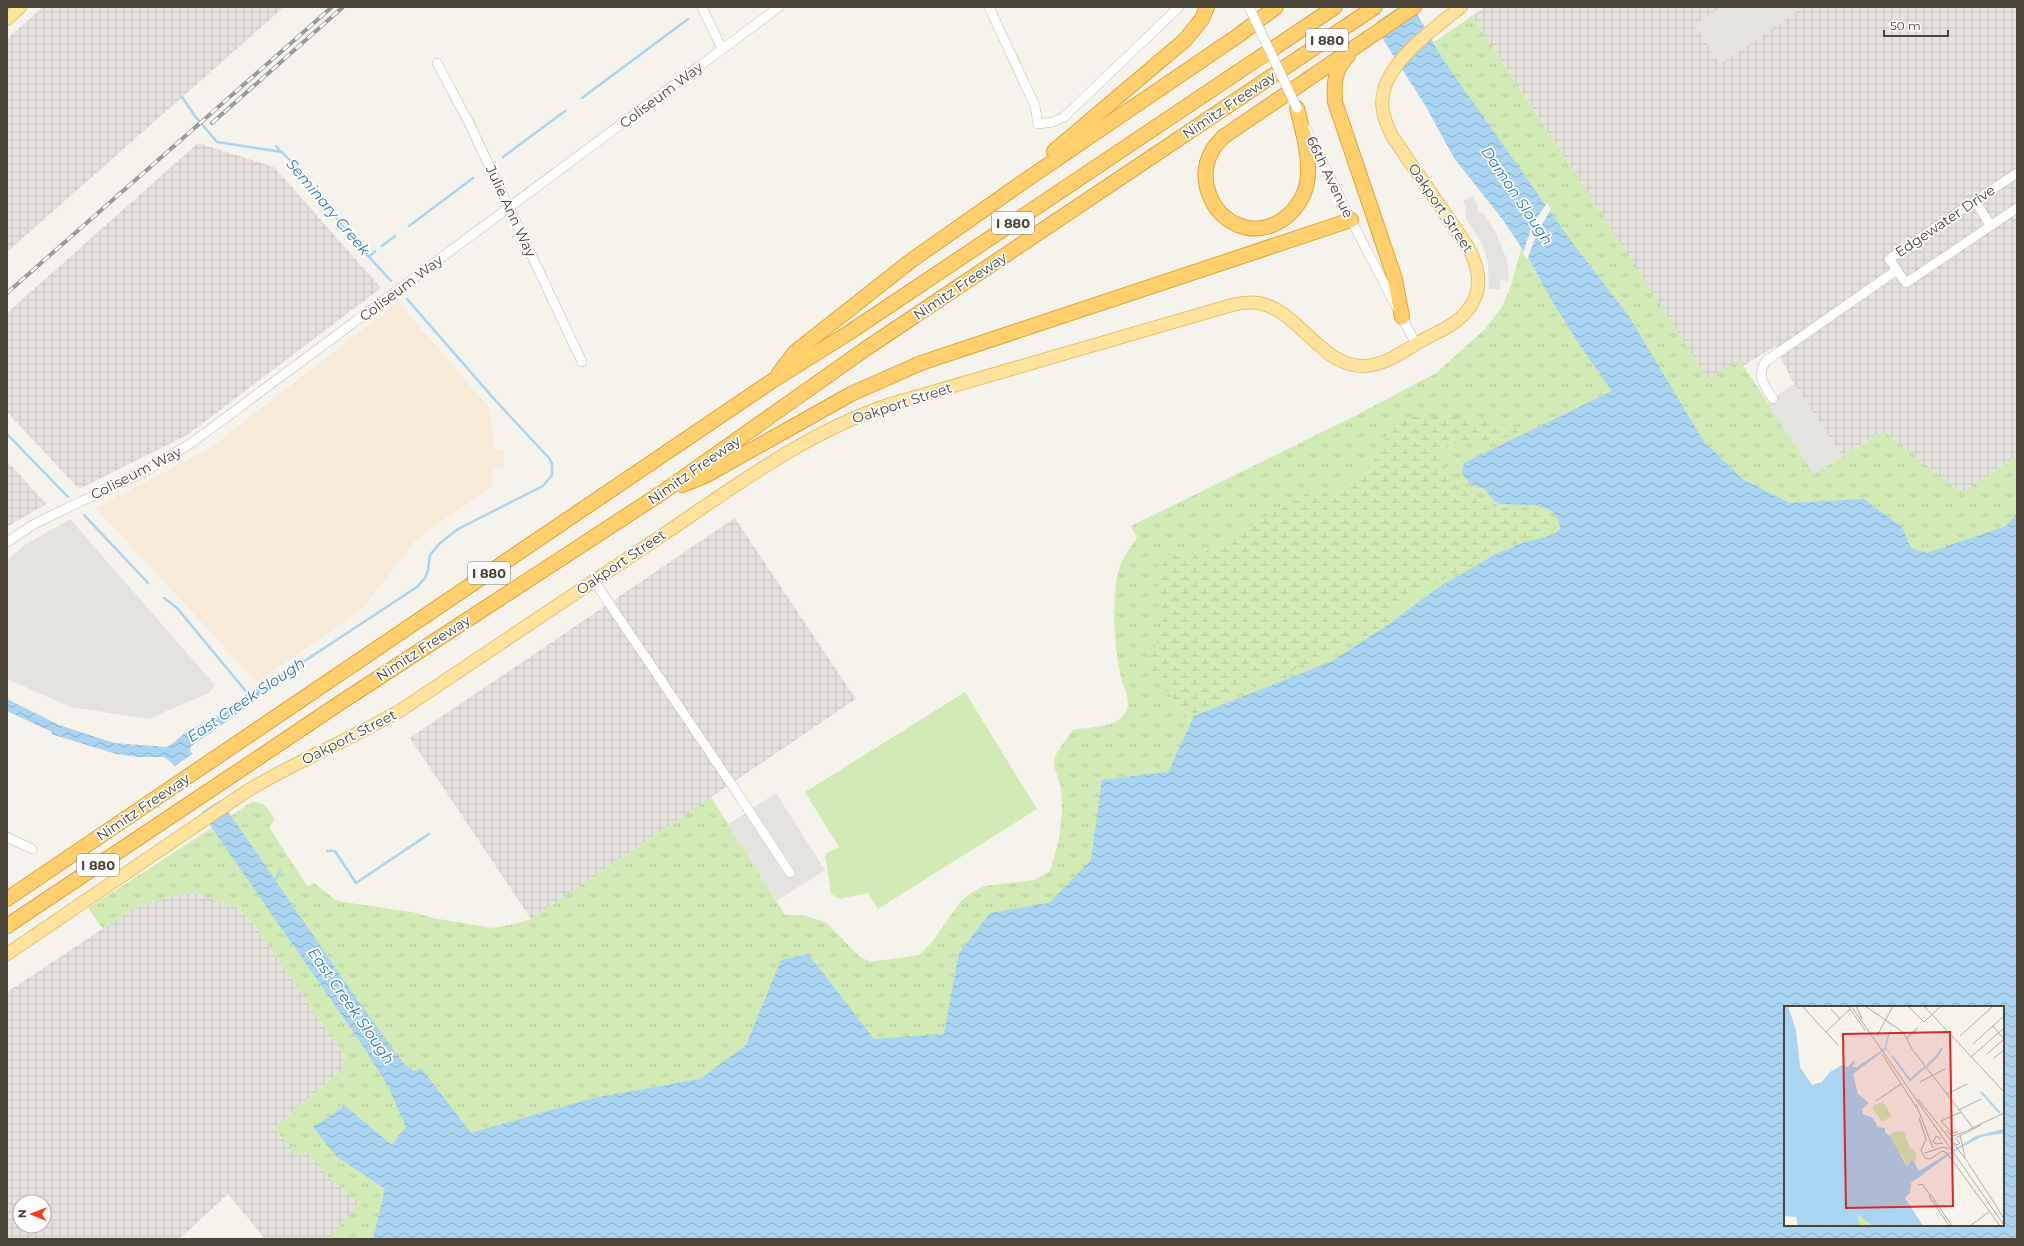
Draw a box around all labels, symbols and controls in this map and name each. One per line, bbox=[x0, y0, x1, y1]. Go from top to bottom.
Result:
scale bar bbox=[1884, 12, 1948, 38]
text: 50 m bbox=[1890, 18, 1921, 33]
road number: I 880 bbox=[1306, 29, 1348, 51]
street label: Coliseum Way bbox=[616, 58, 706, 132]
street label: Nimitz Freeway bbox=[1179, 67, 1279, 143]
street label: 66th Avenue bbox=[1302, 133, 1358, 221]
water label: Damon Slough bbox=[1477, 143, 1557, 249]
water label: Seminary Creek bbox=[282, 155, 375, 260]
street label: Oakport Street bbox=[1404, 160, 1478, 256]
street label: Julie Ann Way bbox=[481, 161, 540, 260]
street label: Edgewater Drive bbox=[1892, 181, 1998, 261]
road number: I 880 bbox=[992, 212, 1034, 234]
street label: Nimitz Freeway bbox=[910, 248, 1010, 324]
street label: Coliseum Way bbox=[356, 251, 446, 325]
street label: Oakport Street bbox=[850, 378, 955, 428]
street label: Nimitz Freeway bbox=[644, 431, 744, 509]
street label: Coliseum Way bbox=[88, 442, 185, 504]
street label: Oakport Street bbox=[573, 525, 669, 599]
road number: I 880 bbox=[468, 562, 510, 584]
street label: Nimitz Freeway bbox=[373, 611, 474, 685]
water label: East Creek Slough bbox=[183, 653, 308, 746]
street label: Oakport Street bbox=[299, 705, 400, 769]
street label: Nimitz Freeway bbox=[93, 769, 193, 845]
road number: I 880 bbox=[77, 854, 119, 876]
water label: East Creek Slough bbox=[304, 944, 399, 1068]
inset map bbox=[1784, 1006, 2004, 1226]
north arrow bbox=[12, 1194, 52, 1234]
text: N bbox=[15, 1209, 29, 1218]

